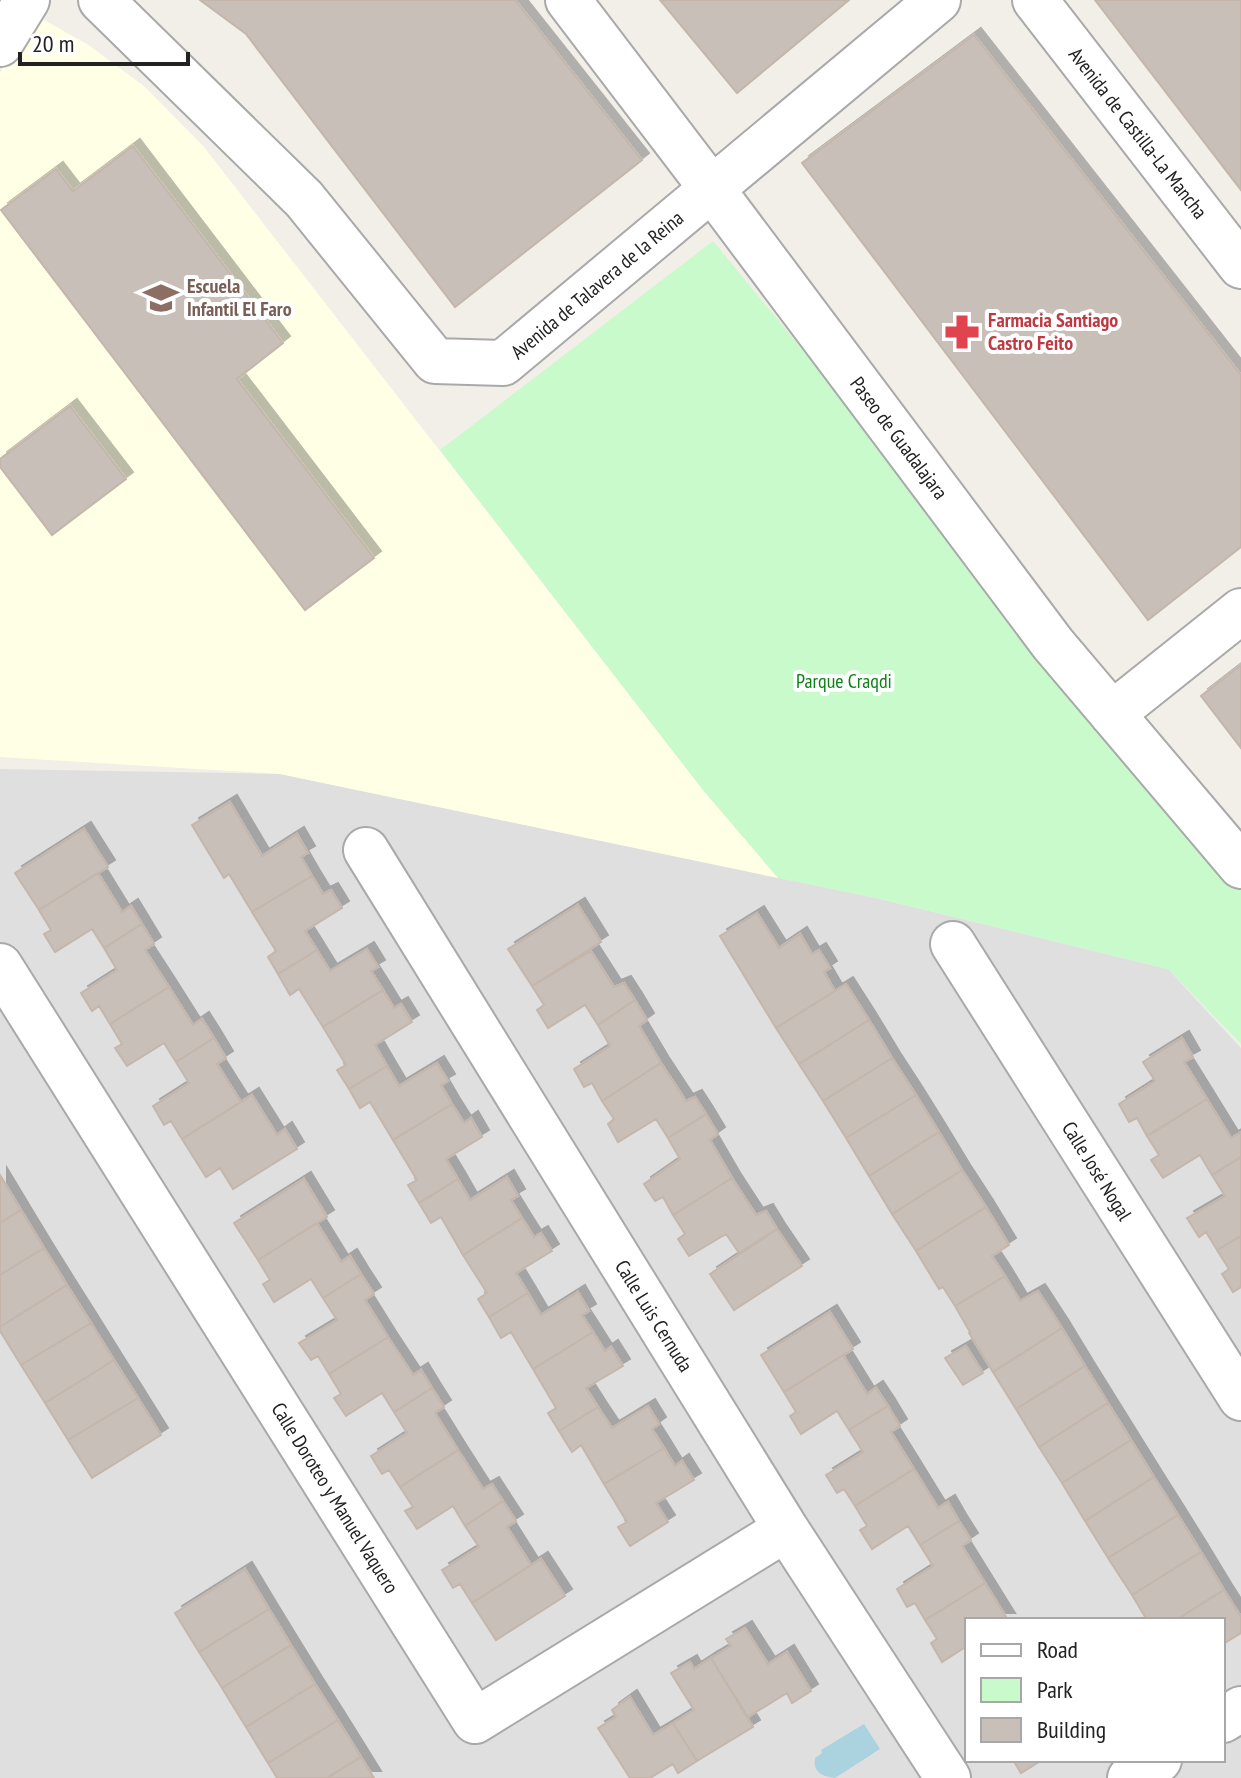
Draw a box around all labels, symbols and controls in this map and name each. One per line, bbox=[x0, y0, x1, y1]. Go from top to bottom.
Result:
scale bar bbox=[20, 16, 188, 66]
text: 20 m bbox=[32, 28, 74, 59]
street label: Avenida de Castilla-La Mancha bbox=[1063, 42, 1213, 224]
street label: Avenida de Talavera de la Reina bbox=[505, 205, 689, 365]
place label: Escuela Infantil El Faro bbox=[187, 273, 292, 322]
school or university icon: Escuela Infantil El Faro bbox=[142, 279, 180, 317]
place label: Farmacia Santiago Castro Feito bbox=[988, 307, 1118, 356]
pharmacy icon: Farmacia Santiago Castro Feito bbox=[943, 313, 981, 351]
street label: Paseo de Guadalajara bbox=[844, 371, 954, 505]
park label: Parque Craqdi bbox=[796, 668, 892, 694]
street label: Calle José Nogal bbox=[1056, 1117, 1138, 1226]
street label: Calle Luis Cernuda bbox=[609, 1255, 699, 1377]
street label: Calle Doroteo y Manuel Vaquero bbox=[266, 1398, 404, 1598]
legend bbox=[965, 1618, 1225, 1762]
text: Road bbox=[1037, 1634, 1078, 1665]
text: Park bbox=[1037, 1674, 1073, 1705]
text: Building bbox=[1037, 1714, 1106, 1745]

